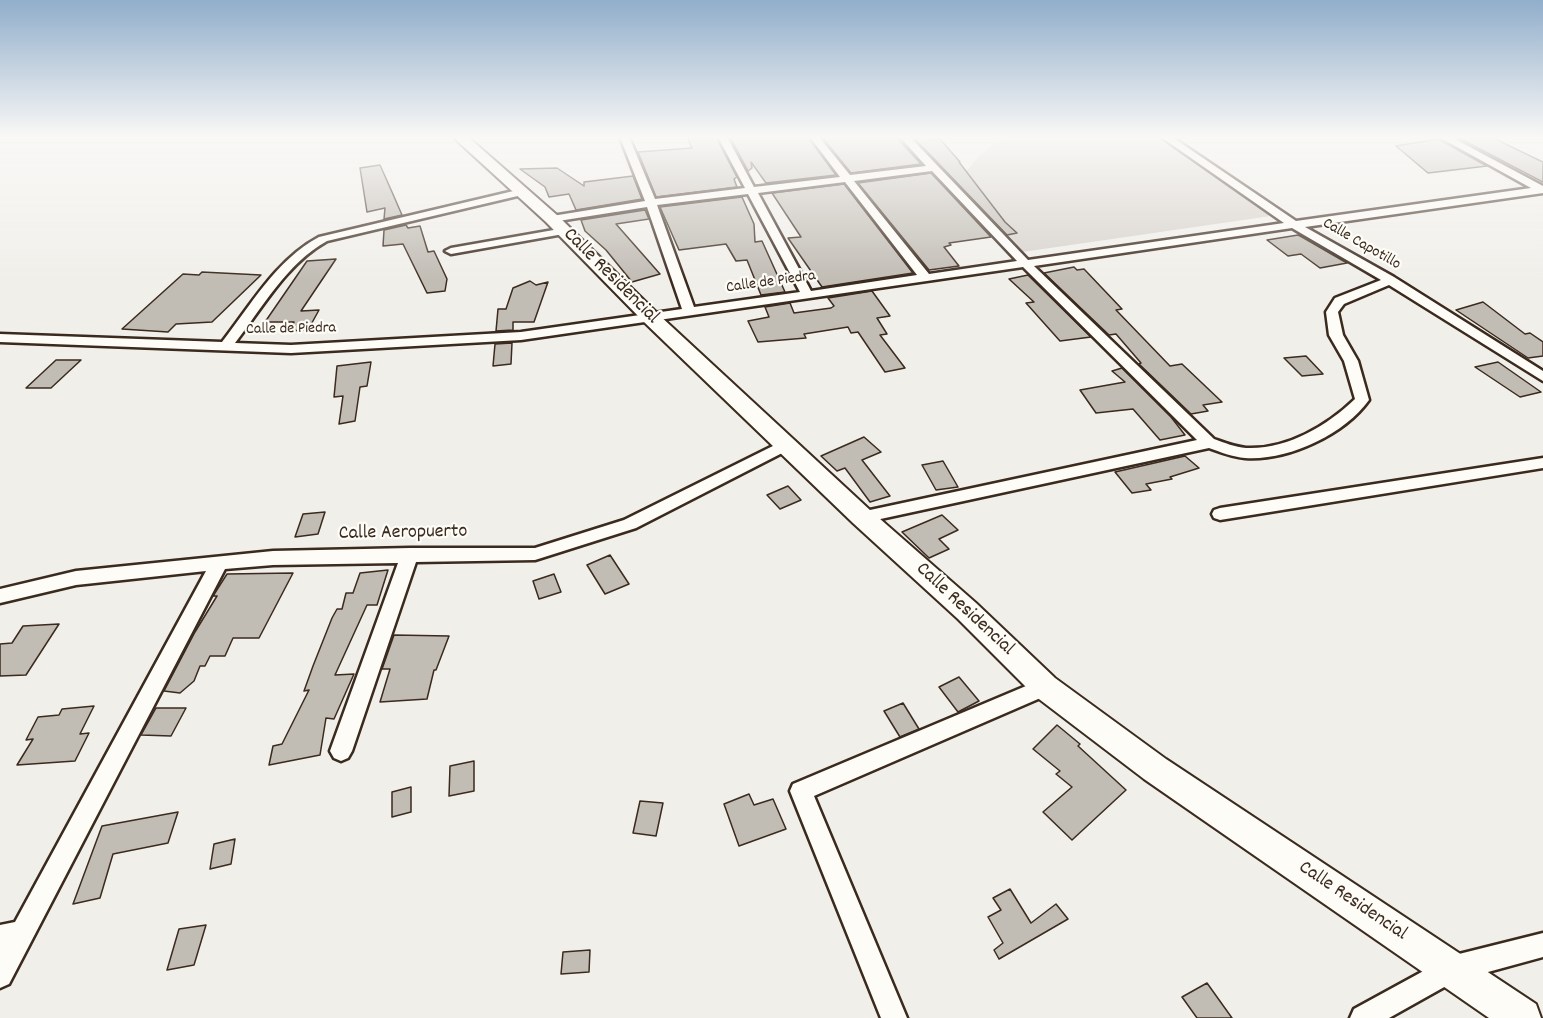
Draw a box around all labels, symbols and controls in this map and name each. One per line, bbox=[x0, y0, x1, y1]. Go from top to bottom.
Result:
street label: Calle Capotillo bbox=[1318, 215, 1404, 275]
street label: Calle Residencial bbox=[557, 224, 663, 330]
street label: Calle de Piedra bbox=[725, 267, 817, 299]
street label: Calle de Piedra bbox=[246, 320, 336, 340]
street label: Calle Aeropuerto bbox=[339, 521, 467, 547]
street label: Calle Residencial bbox=[910, 558, 1018, 662]
street label: Calle Residencial bbox=[1293, 857, 1411, 947]

